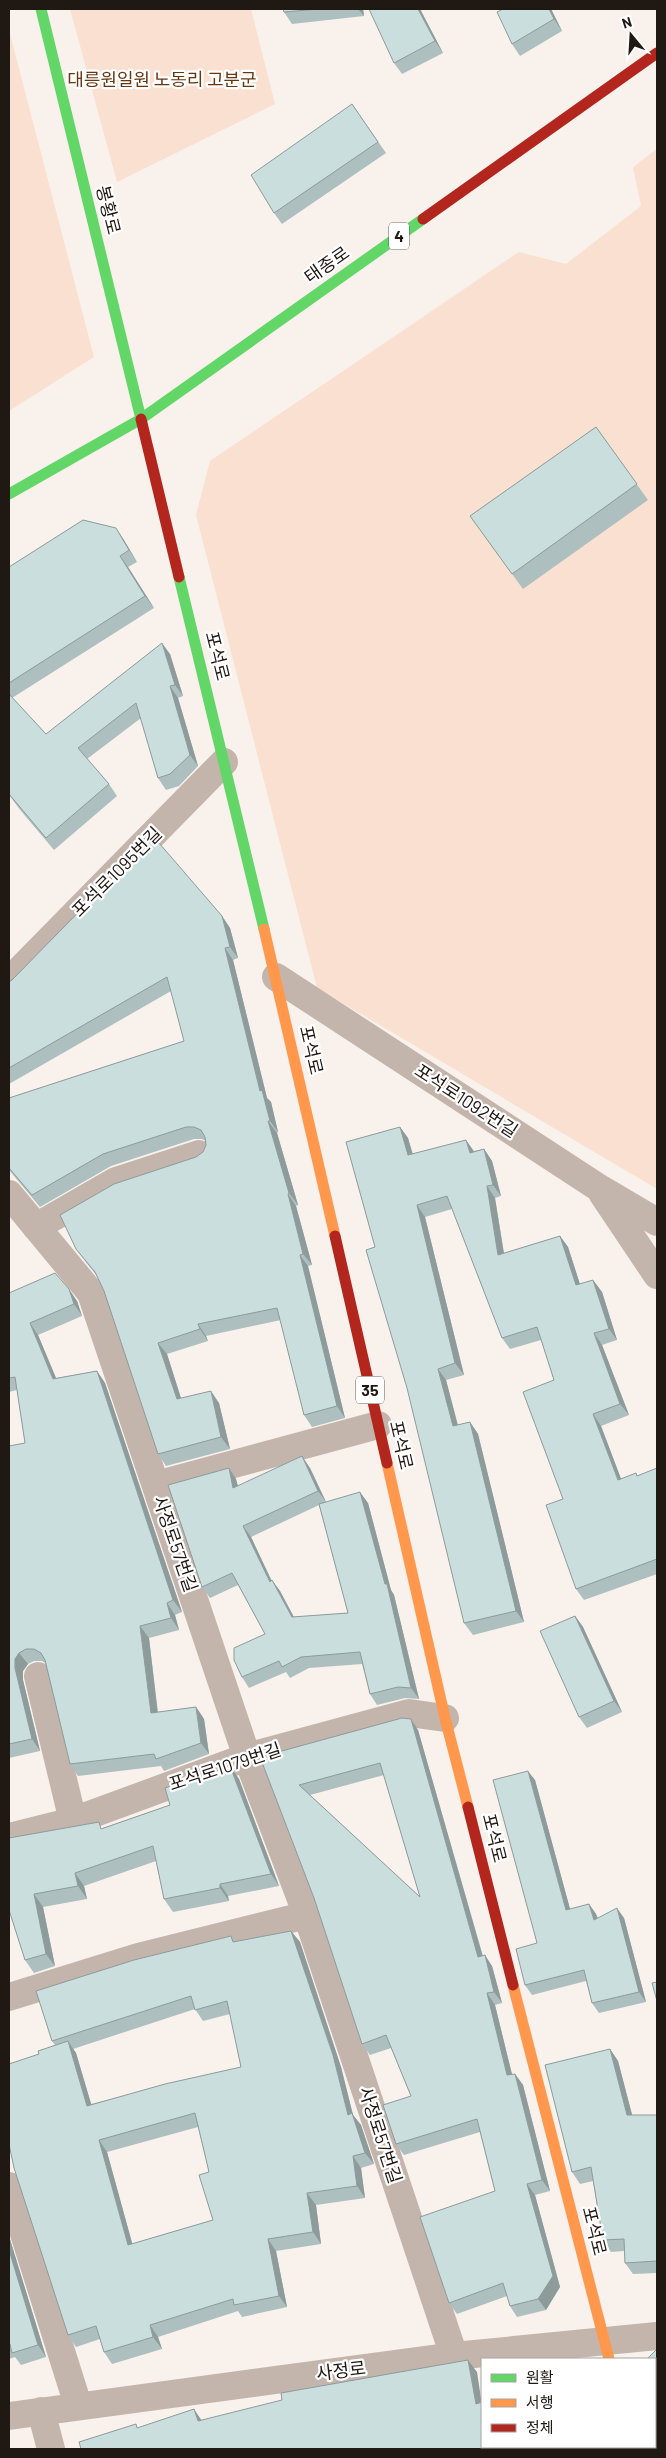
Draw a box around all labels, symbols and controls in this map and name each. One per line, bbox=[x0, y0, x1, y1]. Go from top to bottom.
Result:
north arrow bbox=[606, 10, 656, 60]
text: N bbox=[620, 13, 634, 32]
park label: 대릉원일원 노동리 고분군 bbox=[67, 68, 257, 90]
street label: 봉황로 bbox=[92, 183, 126, 237]
road number: 4 bbox=[389, 222, 409, 250]
street label: 태종로 bbox=[300, 241, 353, 287]
street label: 포석로 bbox=[201, 629, 235, 683]
street label: 포석로1095번길 bbox=[67, 822, 166, 921]
street label: 포석로 bbox=[296, 1023, 328, 1076]
street label: 포석로1092번길 bbox=[411, 1059, 522, 1142]
road number: 35 bbox=[356, 1376, 384, 1404]
street label: 포석로 bbox=[386, 1418, 418, 1471]
street label: 사정로57번길 bbox=[149, 1493, 203, 1595]
street label: 포석로1079번길 bbox=[166, 1737, 284, 1795]
street label: 포석로 bbox=[478, 1811, 512, 1865]
street label: 사정로57번길 bbox=[355, 2083, 407, 2186]
street label: 포석로 bbox=[578, 2204, 612, 2258]
street label: 사정로 bbox=[315, 2356, 367, 2384]
legend bbox=[481, 2358, 656, 2448]
text: 원활 bbox=[526, 2368, 554, 2386]
text: 서행 bbox=[526, 2393, 554, 2411]
text: 정체 bbox=[526, 2418, 554, 2436]

